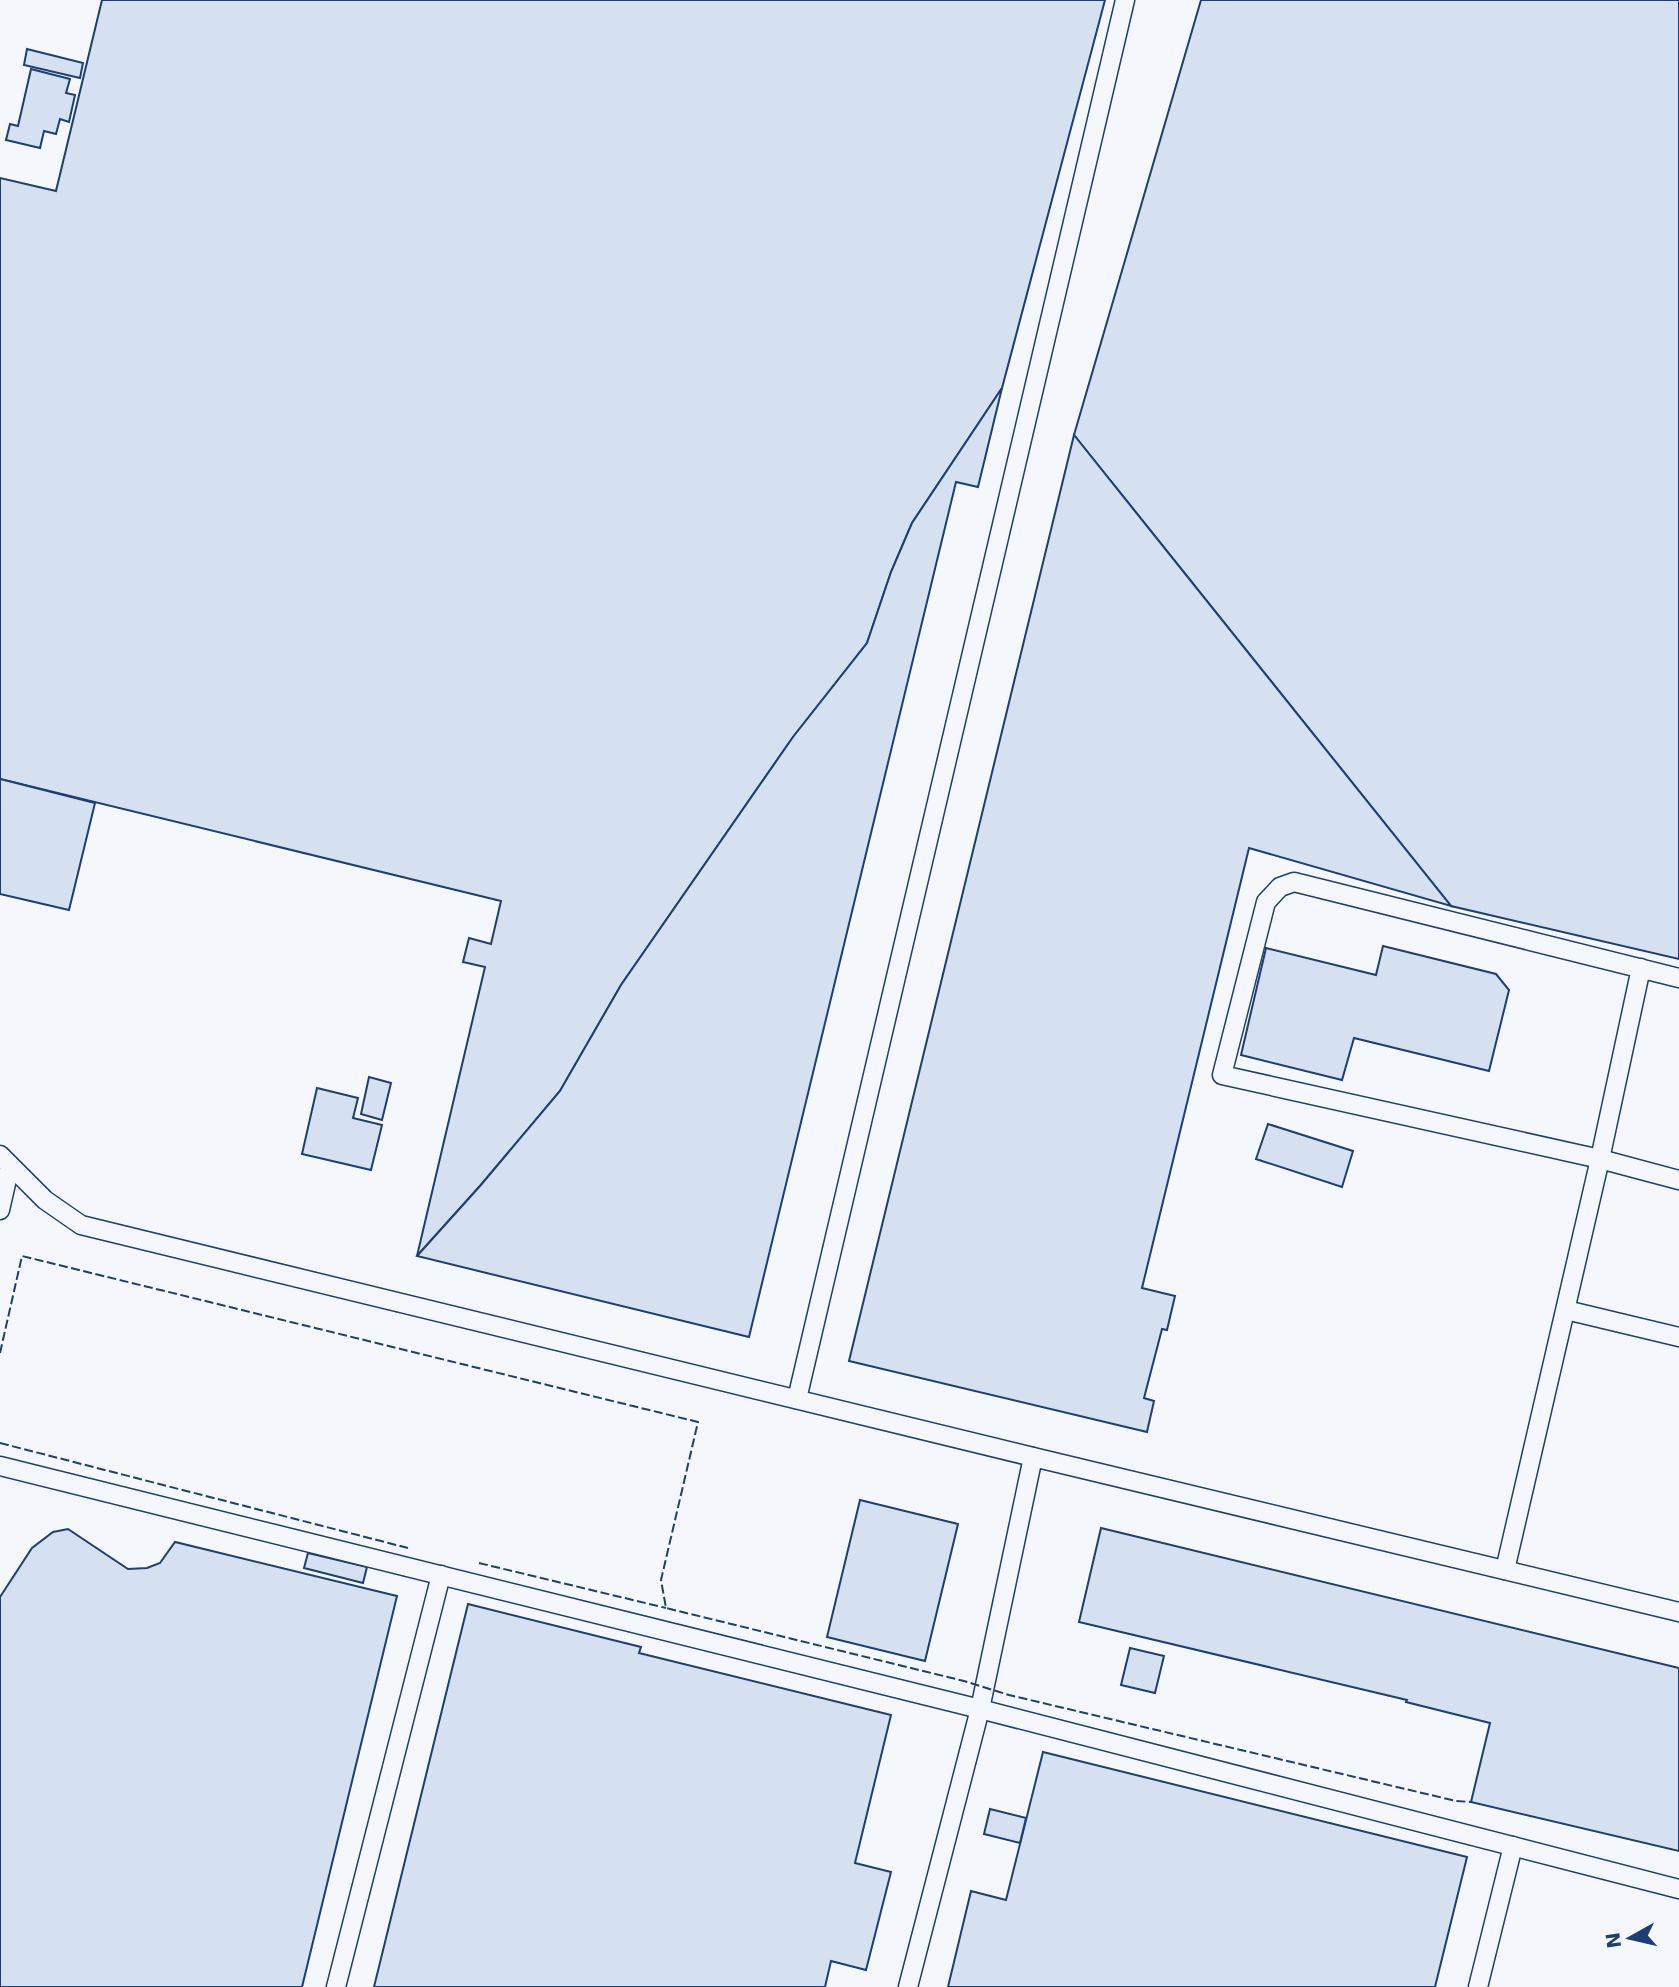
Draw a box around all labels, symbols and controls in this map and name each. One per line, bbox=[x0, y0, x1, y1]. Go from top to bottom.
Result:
north arrow bbox=[1595, 1903, 1665, 1973]
text: N bbox=[1601, 1931, 1625, 1950]

